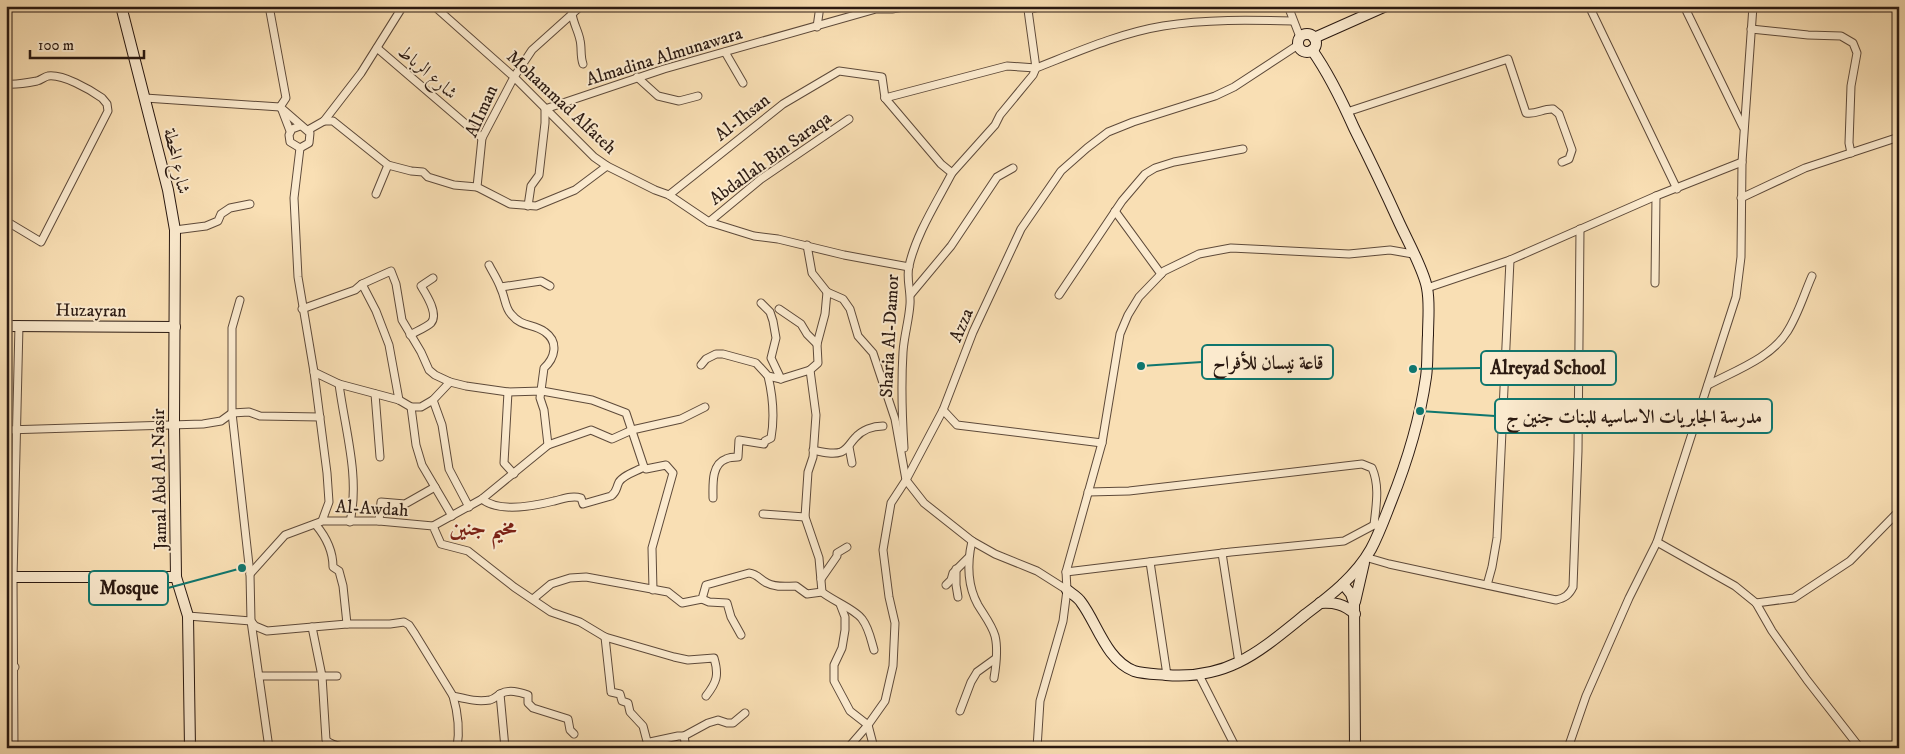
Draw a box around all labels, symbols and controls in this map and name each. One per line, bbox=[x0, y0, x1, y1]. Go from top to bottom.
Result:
street label: Almadina Almunawara bbox=[584, 23, 745, 91]
scale bar bbox=[30, 28, 144, 60]
text: 100 m bbox=[38, 36, 74, 55]
street label: شارع الرباط bbox=[391, 41, 462, 107]
street label: Mohammad Alfateh bbox=[502, 46, 621, 160]
street label: AlIman bbox=[461, 81, 503, 141]
street label: Al-Ihsan bbox=[711, 89, 775, 146]
street label: Abdallah Bin Saraqa bbox=[705, 107, 836, 210]
street label: شارع المحطة bbox=[155, 126, 194, 197]
street label: Sharia Al-Damor bbox=[876, 274, 904, 398]
street label: Huzayran bbox=[55, 299, 127, 323]
street label: Azza bbox=[945, 305, 979, 346]
callout: قاعة نيسان للأفراح bbox=[1202, 345, 1333, 379]
text: قاعة نيسان للأفراح bbox=[1212, 351, 1324, 380]
callout: Alreyad School bbox=[1481, 351, 1616, 385]
text: Alreyad School bbox=[1489, 357, 1606, 380]
callout: مدرسة الجابريات الاساسيه للبنات جنين ج bbox=[1495, 399, 1772, 433]
text: مدرسة الجابريات الاساسيه للبنات جنين ج bbox=[1506, 406, 1762, 434]
street label: Jamal Abd Al-Nasir bbox=[148, 408, 172, 552]
street label: Al-Awdah bbox=[335, 496, 409, 522]
district label: مخيم جنين bbox=[450, 515, 517, 550]
callout: Mosque bbox=[89, 571, 168, 605]
text: Mosque bbox=[99, 577, 159, 601]

